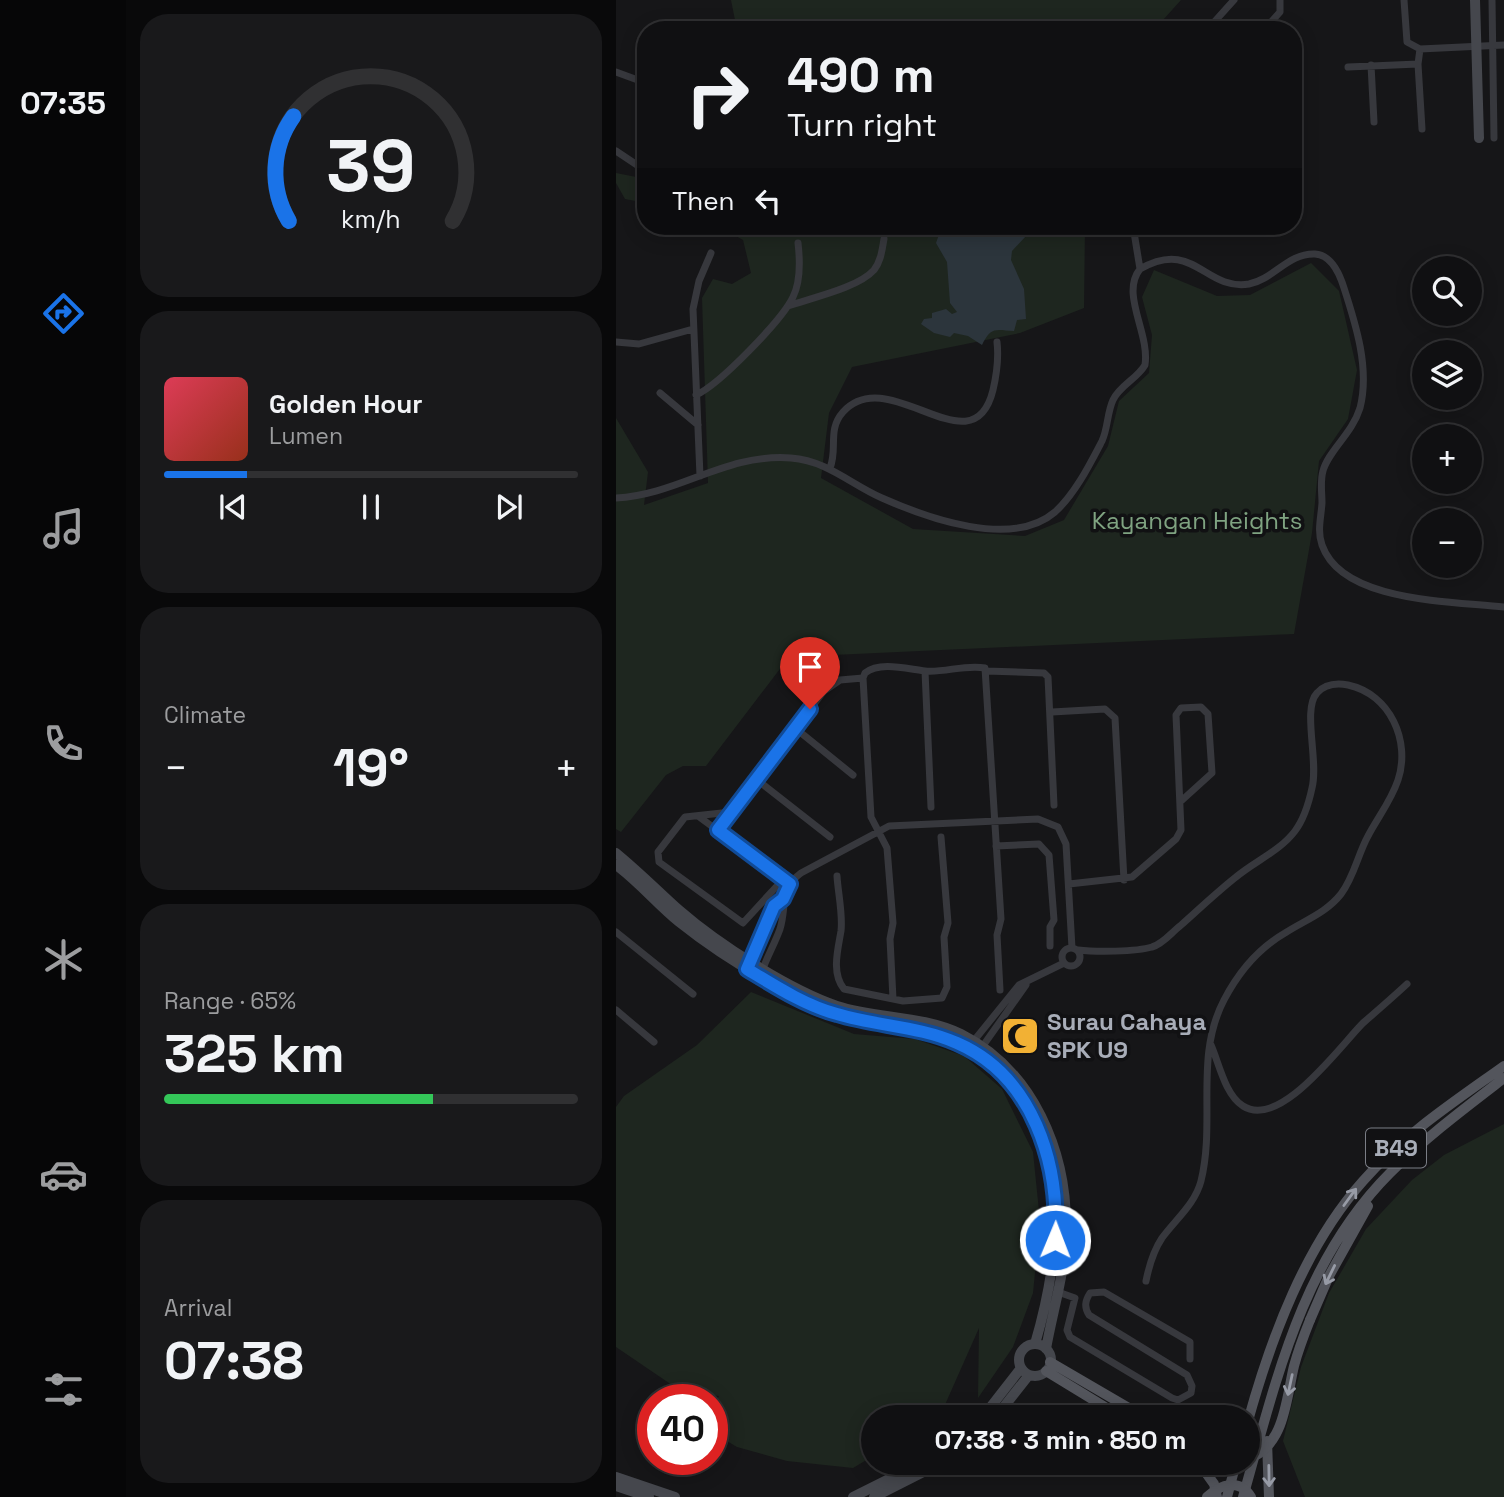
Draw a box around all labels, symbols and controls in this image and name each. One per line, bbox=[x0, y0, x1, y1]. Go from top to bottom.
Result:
text: 490 m bbox=[787, 44, 935, 106]
icon: right bbox=[672, 49, 763, 140]
text: 07:35 bbox=[20, 83, 106, 123]
text: Turn right bbox=[787, 105, 937, 145]
text: 39 bbox=[326, 120, 416, 213]
icon: left bbox=[749, 182, 787, 220]
text: Then bbox=[672, 184, 735, 218]
text: km/h bbox=[341, 203, 401, 235]
map controls bbox=[1412, 256, 1482, 578]
button: search bbox=[1412, 256, 1482, 326]
icon: directions bbox=[39, 289, 88, 338]
button: layers bbox=[1412, 340, 1482, 410]
text: Golden Hour bbox=[269, 387, 423, 421]
text: Lumen bbox=[269, 421, 343, 451]
button: + bbox=[1412, 424, 1482, 494]
icon: previous bbox=[214, 488, 252, 526]
icon: pause bbox=[352, 488, 390, 526]
icon: next bbox=[490, 488, 528, 526]
icon: music bbox=[39, 504, 88, 553]
park label: Kayangan Heights bbox=[1092, 505, 1302, 536]
button: − bbox=[1412, 508, 1482, 578]
pin bbox=[780, 637, 840, 709]
icon: arrive bbox=[791, 648, 829, 686]
text: Climate bbox=[164, 700, 246, 730]
icon: phone bbox=[39, 719, 88, 768]
text: 19° bbox=[333, 735, 409, 801]
text: − bbox=[164, 744, 188, 792]
text: + bbox=[554, 744, 578, 792]
icon: climate bbox=[39, 935, 88, 984]
text: Range · 65% bbox=[164, 986, 296, 1016]
place label: Surau Cahaya SPK U9 bbox=[1047, 1006, 1206, 1065]
mosque icon: Surau Cahaya SPK U9 bbox=[999, 1015, 1041, 1057]
text: 325 km bbox=[164, 1021, 345, 1087]
road number: B49 bbox=[1366, 1128, 1426, 1168]
icon: car bbox=[39, 1150, 88, 1199]
one-way arrow bbox=[1343, 1188, 1358, 1207]
position arrow bbox=[1018, 1203, 1092, 1277]
one-way arrow bbox=[1323, 1264, 1337, 1285]
text: Arrival bbox=[164, 1293, 232, 1323]
text: 07:38 bbox=[164, 1328, 304, 1394]
icon: filters bbox=[39, 1365, 88, 1414]
one-way arrow bbox=[1283, 1373, 1296, 1396]
speed limit sign: 40 bbox=[637, 1384, 728, 1475]
text: 07:38 · 3 min · 850 m bbox=[934, 1423, 1187, 1457]
one-way arrow bbox=[1262, 1464, 1276, 1487]

